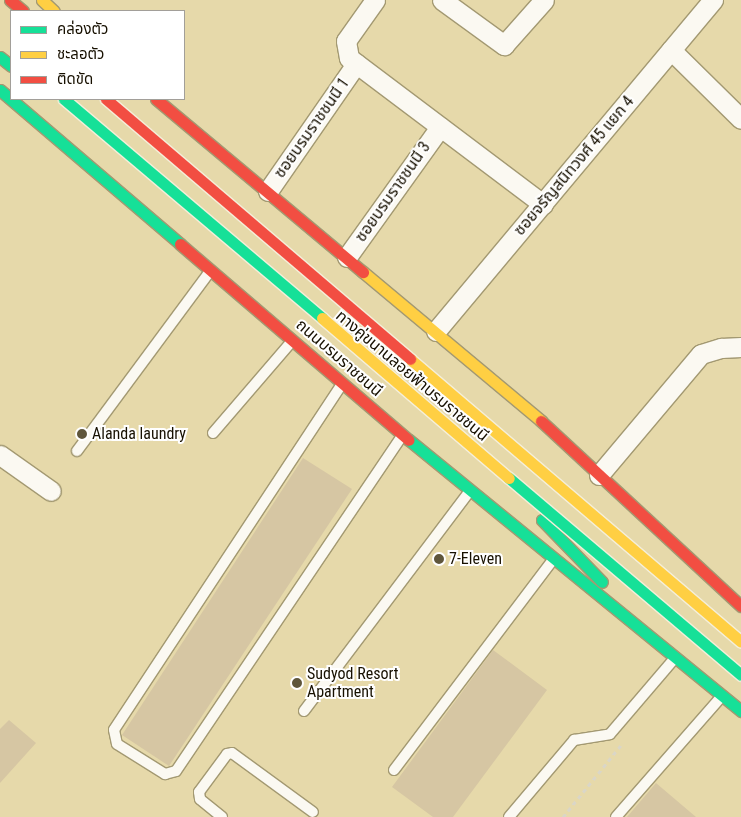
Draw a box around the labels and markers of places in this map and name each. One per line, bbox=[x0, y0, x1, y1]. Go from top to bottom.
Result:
place label: Alanda laundry bbox=[92, 424, 186, 444]
marker: Alanda laundry bbox=[76, 428, 88, 440]
place label: 7-Eleven bbox=[449, 549, 502, 569]
marker: 7-Eleven bbox=[433, 553, 445, 565]
place label: Sudyod Resort Apartment bbox=[307, 664, 398, 702]
marker: Sudyod Resort Apartment bbox=[291, 677, 303, 689]

